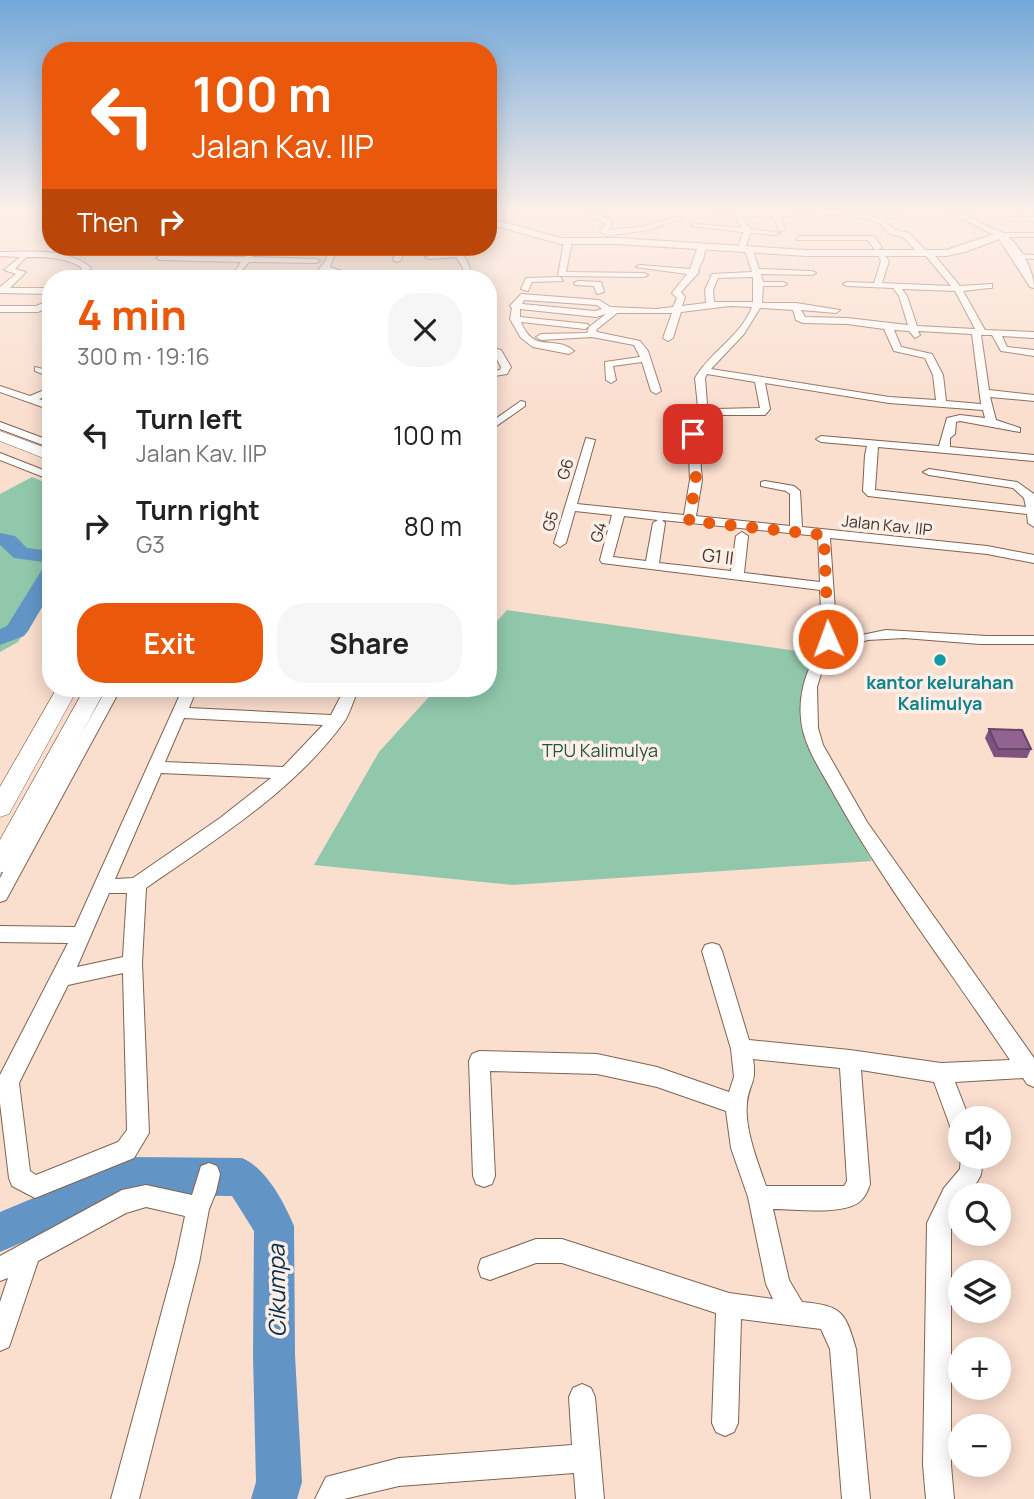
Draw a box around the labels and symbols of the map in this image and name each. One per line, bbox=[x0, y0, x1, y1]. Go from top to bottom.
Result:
pin bbox=[663, 404, 723, 464]
street label: G6 bbox=[552, 456, 578, 482]
street label: G5 bbox=[537, 508, 563, 534]
street label: Jalan Kav. IIP bbox=[841, 509, 934, 541]
street label: G4 bbox=[585, 519, 611, 545]
street label: G1 II bbox=[701, 542, 735, 570]
position arrow bbox=[791, 602, 865, 676]
marker: kantor kelurahan Kalimulya bbox=[932, 652, 948, 668]
place label: kantor kelurahan Kalimulya bbox=[866, 670, 1014, 715]
park label: TPU Kalimulya bbox=[542, 738, 658, 762]
water label: Cikumpa bbox=[259, 1243, 293, 1338]

